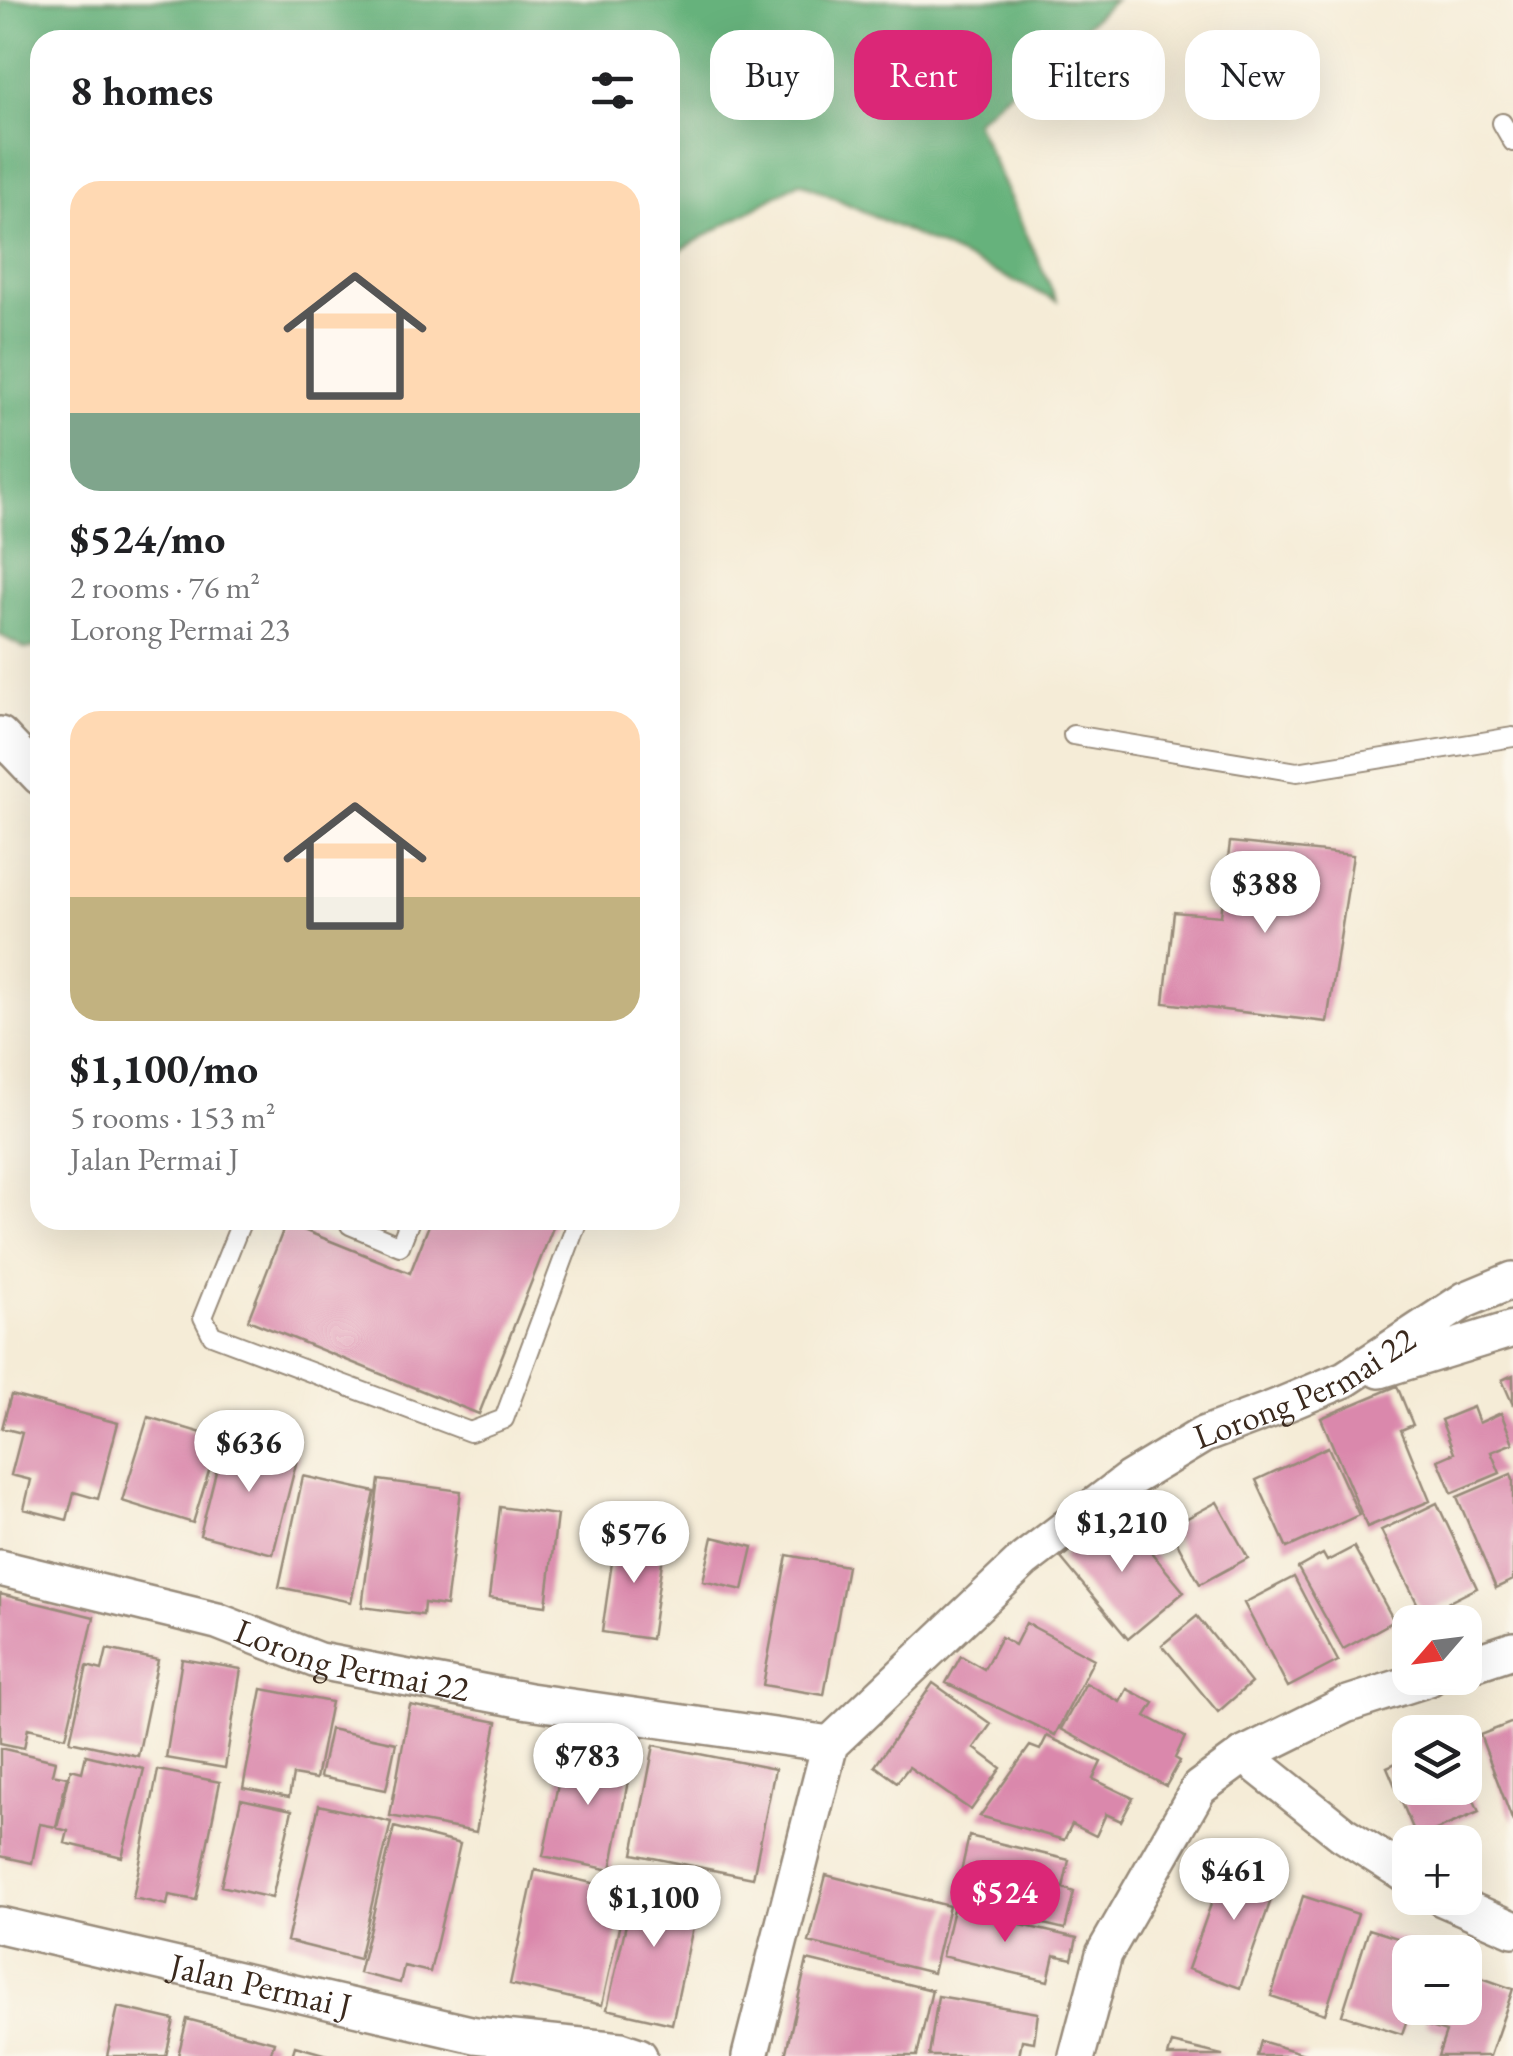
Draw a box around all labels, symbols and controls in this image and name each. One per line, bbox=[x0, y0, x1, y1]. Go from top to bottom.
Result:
chip: Buy bbox=[710, 30, 834, 120]
chip: Rent bbox=[854, 30, 992, 120]
chip: Filters bbox=[1012, 30, 1165, 120]
chip: New bbox=[1185, 30, 1320, 120]
text: 8 homes bbox=[70, 63, 213, 118]
icon: filters bbox=[585, 63, 640, 118]
icon: home bbox=[265, 246, 445, 426]
text: $524/mo bbox=[70, 511, 226, 566]
text: 2 rooms · 76 m² bbox=[70, 566, 260, 608]
text: Lorong Permai 23 bbox=[70, 608, 290, 650]
icon: home bbox=[265, 776, 445, 956]
pin: $388 bbox=[1206, 851, 1324, 936]
text: $388 bbox=[1232, 862, 1298, 904]
text: $1,100/mo bbox=[70, 1041, 258, 1096]
text: 5 rooms · 153 m² bbox=[70, 1096, 276, 1138]
text: Jalan Permai J bbox=[70, 1138, 239, 1180]
street label: Lorong Permai 22 bbox=[1187, 1316, 1424, 1459]
pin: $636 bbox=[190, 1410, 308, 1495]
text: $636 bbox=[216, 1421, 282, 1463]
pin: $1,210 bbox=[1041, 1490, 1203, 1575]
pin: $576 bbox=[575, 1501, 693, 1586]
text: $1,210 bbox=[1077, 1501, 1167, 1543]
text: $576 bbox=[601, 1512, 667, 1554]
north arrow bbox=[1392, 1605, 1482, 1695]
map controls bbox=[1392, 1605, 1482, 2025]
street label: Lorong Permai 22 bbox=[229, 1607, 473, 1711]
button: layers bbox=[1392, 1715, 1482, 1805]
pin: $783 bbox=[529, 1723, 647, 1808]
text: $783 bbox=[555, 1734, 621, 1776]
button: + bbox=[1392, 1825, 1482, 1915]
pin: $461 bbox=[1175, 1838, 1293, 1923]
text: $461 bbox=[1201, 1849, 1267, 1891]
pin: $524 bbox=[946, 1860, 1064, 1945]
pin: $1,100 bbox=[573, 1865, 735, 1950]
text: $524 bbox=[972, 1871, 1038, 1913]
text: $1,100 bbox=[609, 1876, 699, 1918]
button: − bbox=[1392, 1935, 1482, 2025]
street label: Jalan Permai J bbox=[163, 1941, 357, 2028]

